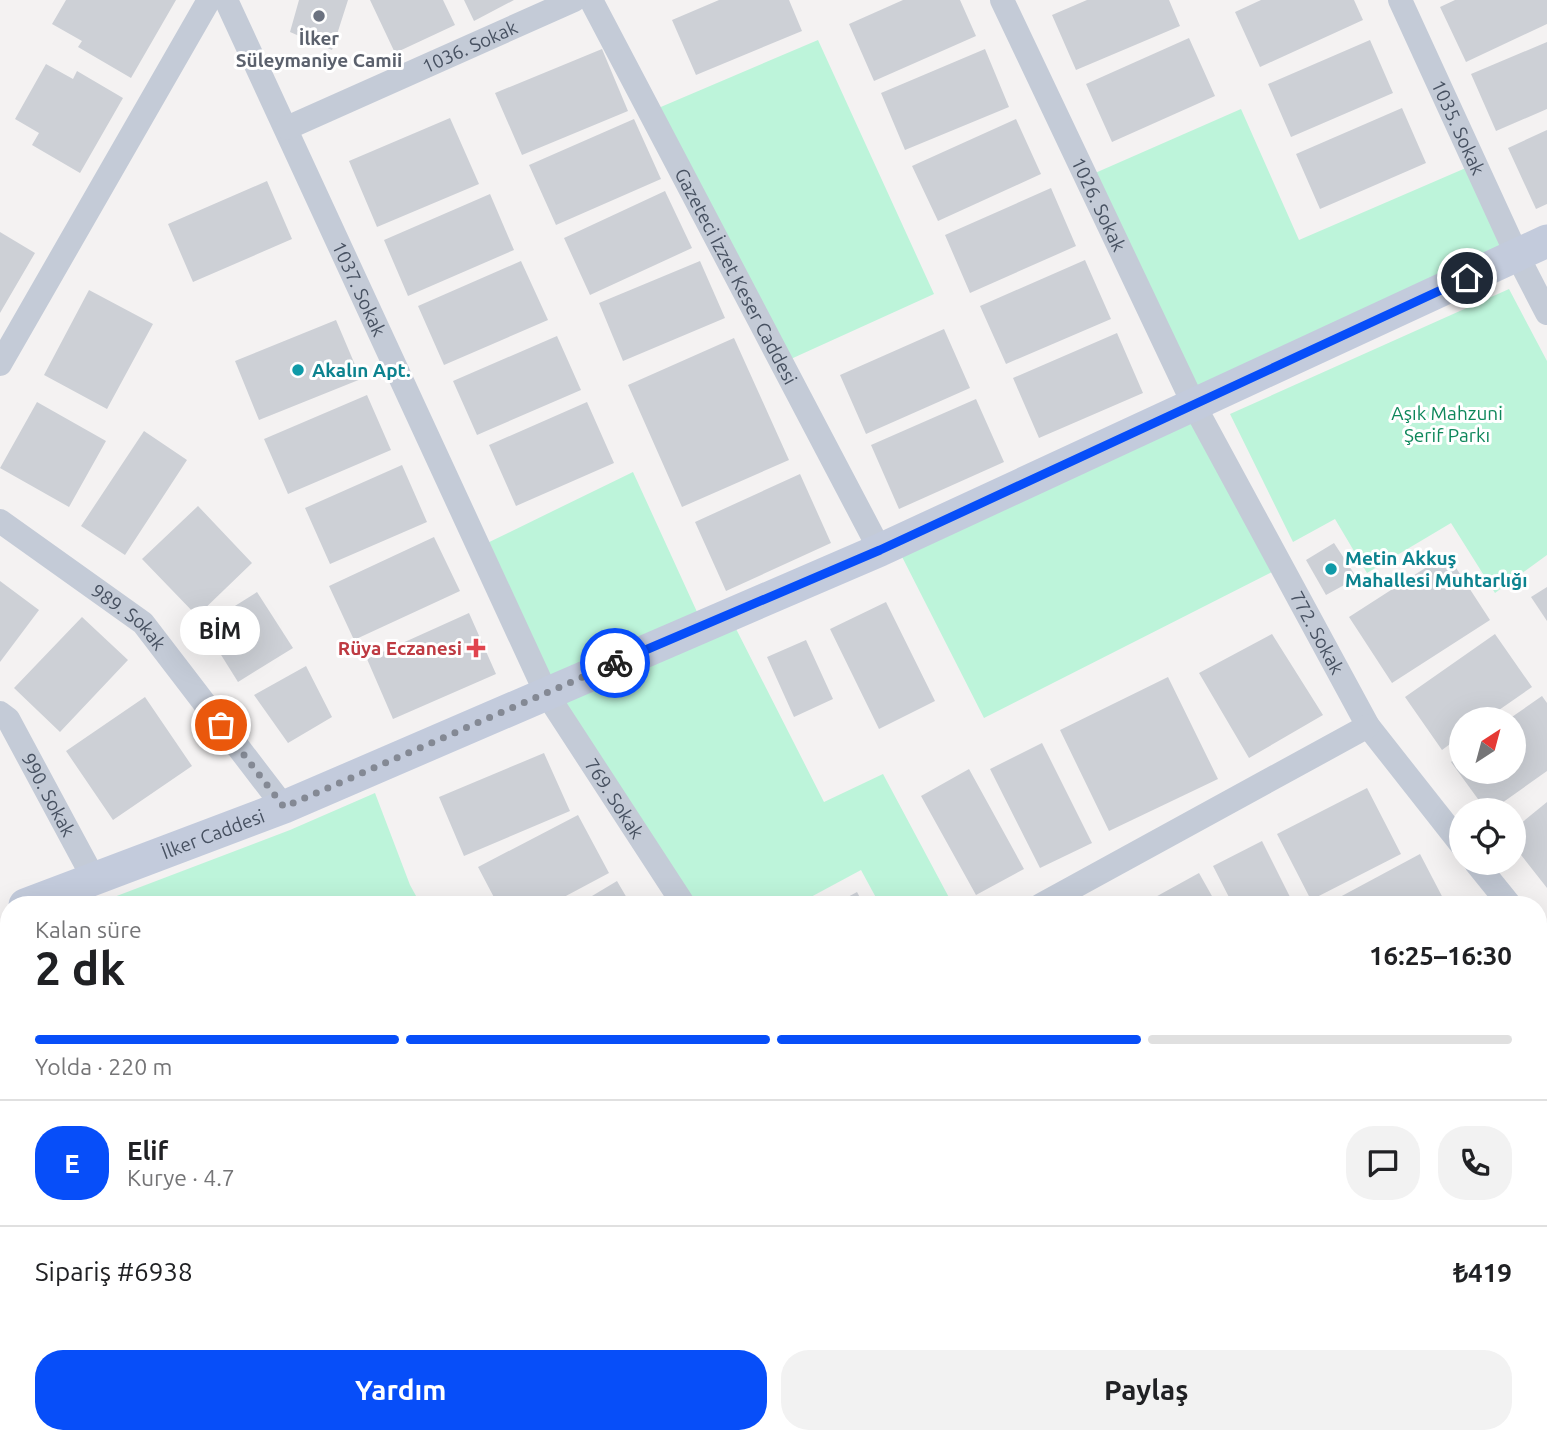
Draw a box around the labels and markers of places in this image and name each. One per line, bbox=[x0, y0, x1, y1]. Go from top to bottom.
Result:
marker: İlker Süleymaniye Camii bbox=[311, 8, 327, 24]
place label: İlker Süleymaniye Camii bbox=[236, 27, 402, 71]
pin bbox=[1437, 248, 1497, 308]
place label: Akalın Apt. bbox=[312, 359, 411, 381]
marker: Akalın Apt. bbox=[290, 362, 306, 378]
place label: Metin Akkuş Mahallesi Muhtarlığı bbox=[1345, 547, 1528, 591]
marker: Metin Akkuş Mahallesi Muhtarlığı bbox=[1323, 561, 1339, 577]
callout: BİM bbox=[181, 606, 261, 655]
place label: Rüya Eczanesi bbox=[338, 637, 462, 659]
marker: Rüya Eczanesi bbox=[468, 640, 484, 656]
pin bbox=[191, 695, 251, 755]

